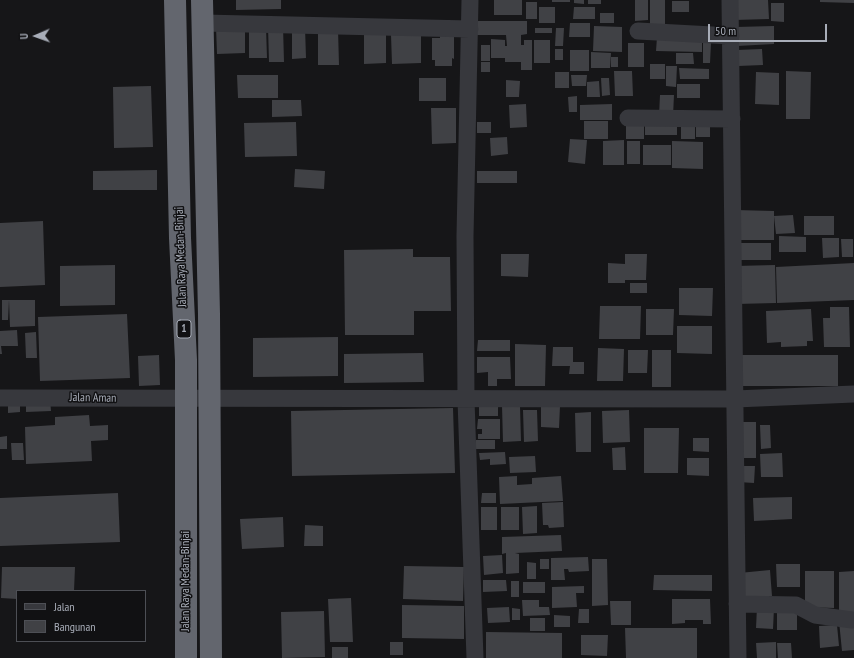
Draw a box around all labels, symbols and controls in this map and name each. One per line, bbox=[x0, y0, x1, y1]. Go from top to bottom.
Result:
north arrow bbox=[16, 16, 56, 56]
scale bar bbox=[710, 16, 829, 42]
text: 50 m bbox=[715, 23, 736, 38]
text: U bbox=[17, 33, 31, 40]
street label: Jalan Raya Medan-Binjai bbox=[172, 207, 190, 307]
road number: 1 bbox=[177, 320, 191, 338]
street label: Jalan Aman bbox=[70, 390, 116, 406]
street label: Jalan Raya Medan-Binjai bbox=[179, 531, 193, 631]
legend bbox=[16, 590, 146, 642]
text: Jalan bbox=[54, 599, 75, 614]
text: Bangunan bbox=[54, 619, 95, 634]

